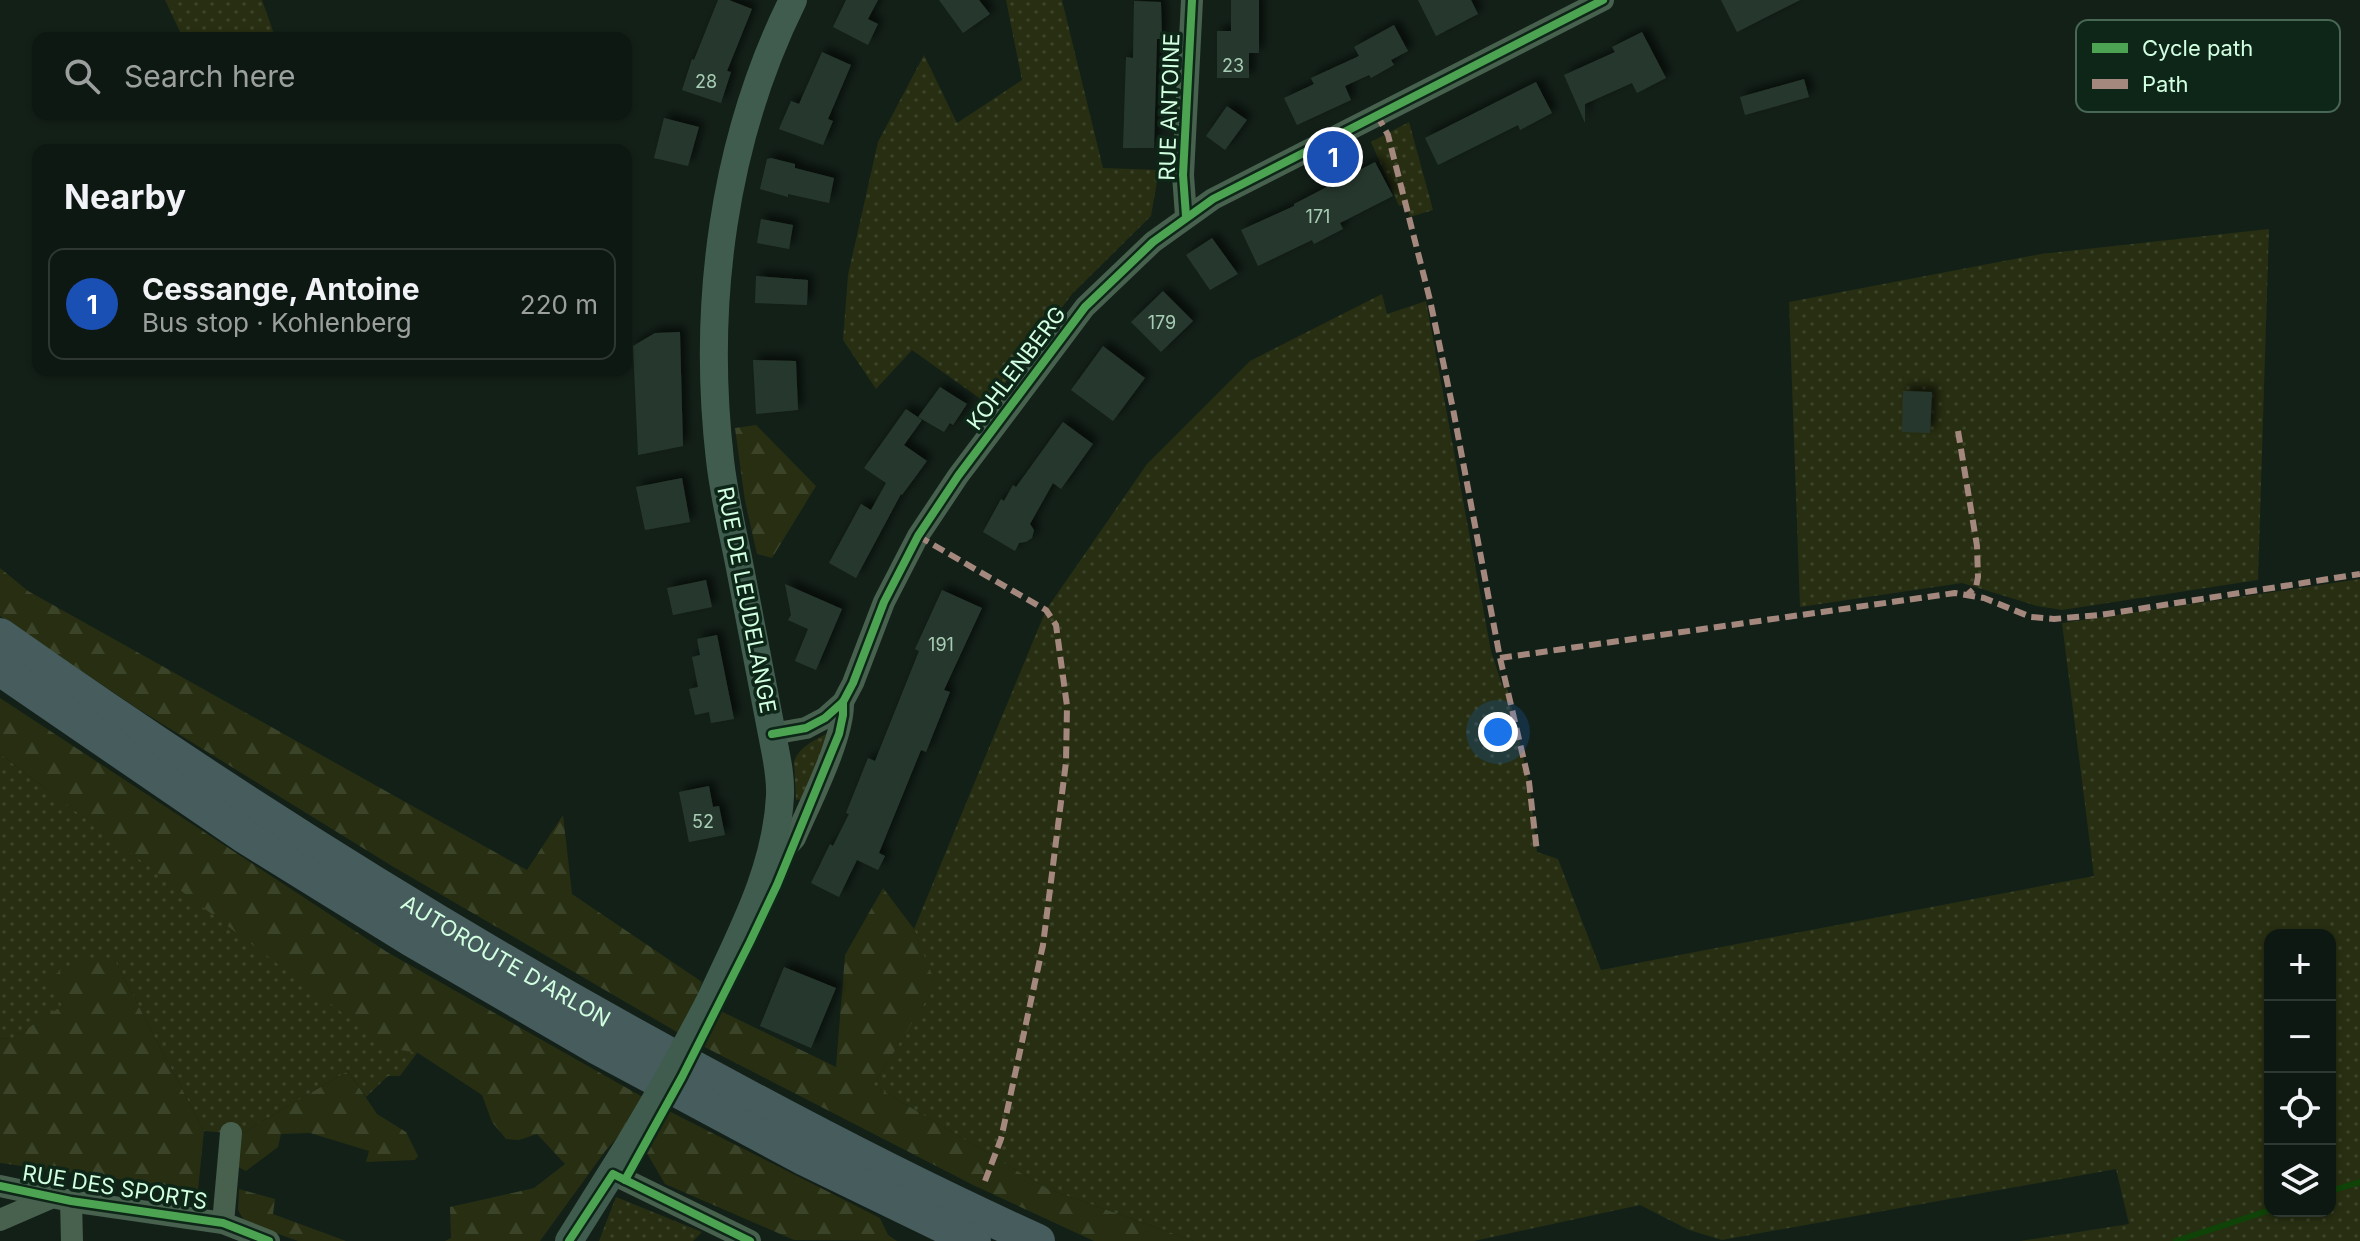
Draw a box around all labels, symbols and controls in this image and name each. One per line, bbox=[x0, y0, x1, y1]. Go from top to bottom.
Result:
legend bbox=[2076, 20, 2340, 112]
search box bbox=[32, 32, 632, 120]
street label: RUE ANTOINE bbox=[1153, 33, 1185, 181]
text: Cycle path bbox=[2142, 35, 2253, 61]
icon: search bbox=[60, 54, 104, 98]
house number: 23 bbox=[1222, 55, 1244, 76]
text: Search here bbox=[124, 58, 296, 94]
house number: 28 bbox=[695, 71, 717, 92]
text: Path bbox=[2142, 71, 2189, 97]
pin: 1 bbox=[1307, 127, 1359, 187]
text: Nearby bbox=[64, 176, 186, 217]
house number: 171 bbox=[1306, 206, 1330, 227]
text: Cessange, Antoine bbox=[142, 271, 420, 307]
text: 1 bbox=[86, 289, 98, 320]
text: 220 m bbox=[520, 289, 598, 320]
street label: KOHLENBERG bbox=[961, 301, 1071, 435]
text: Bus stop · Kohlenberg bbox=[142, 307, 412, 338]
house number: 179 bbox=[1148, 312, 1176, 333]
street label: RUE DE LEUDELANGE bbox=[712, 485, 782, 715]
house number: 191 bbox=[928, 634, 954, 655]
your location bbox=[1478, 712, 1518, 752]
house number: 52 bbox=[692, 811, 714, 832]
street label: AUTOROUTE D'ARLON bbox=[397, 889, 615, 1032]
map controls bbox=[2264, 929, 2336, 1217]
button: + bbox=[2264, 929, 2336, 1001]
button: − bbox=[2264, 1001, 2336, 1073]
button: locate bbox=[2264, 1073, 2336, 1145]
button: layers bbox=[2264, 1145, 2336, 1217]
street label: RUE DES SPORTS bbox=[21, 1160, 209, 1214]

